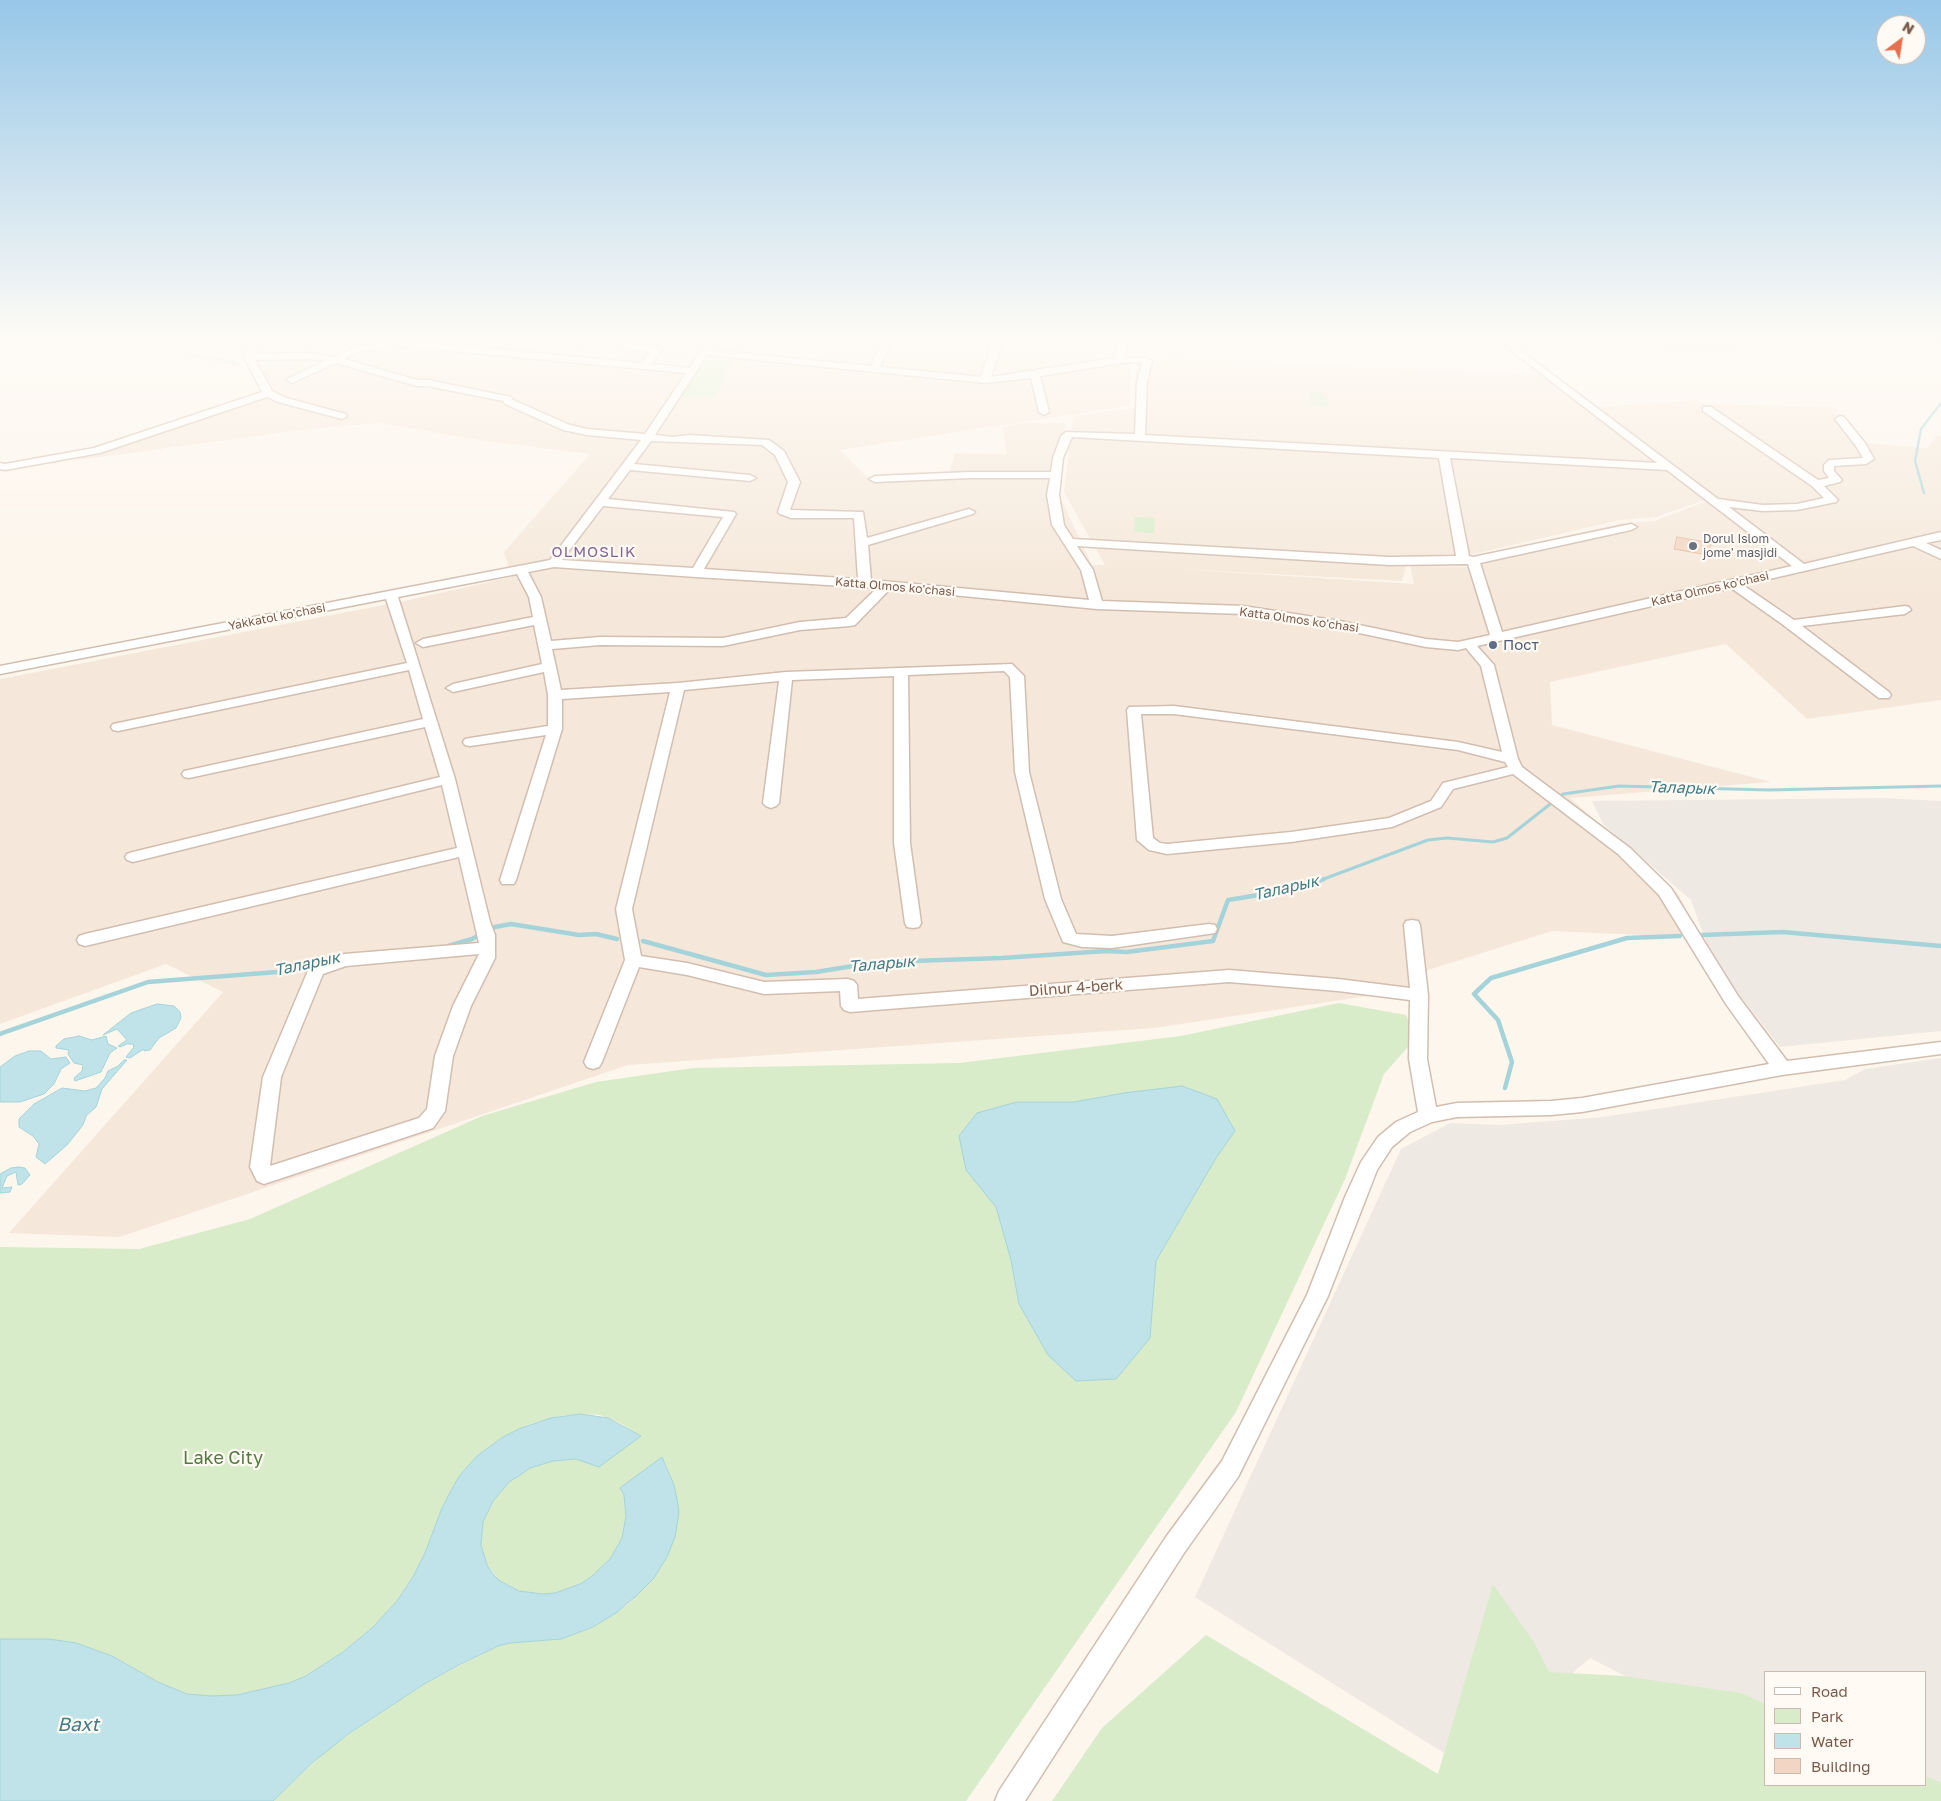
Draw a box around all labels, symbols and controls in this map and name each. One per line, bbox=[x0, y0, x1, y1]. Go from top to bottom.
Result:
north arrow bbox=[1876, 15, 1926, 65]
text: N bbox=[1900, 18, 1917, 38]
place label: Dorul Islom jome' masjidi bbox=[1703, 532, 1777, 560]
marker: Dorul Islom jome' masjidi bbox=[1687, 540, 1699, 552]
district label: OLMOSLIK bbox=[551, 543, 637, 561]
street label: Katta Olmos ko'chasi bbox=[1650, 568, 1770, 610]
street label: Katta Olmos ko'chasi bbox=[834, 575, 956, 599]
street label: Yakkatol ko'chasi bbox=[227, 601, 327, 633]
street label: Katta Olmos ko'chasi bbox=[1238, 604, 1360, 636]
place label: Пост bbox=[1503, 636, 1539, 654]
marker: Пост bbox=[1487, 639, 1499, 651]
water label: Таларык bbox=[1648, 777, 1716, 799]
water label: Таларык bbox=[1251, 871, 1321, 905]
water label: Таларык bbox=[272, 948, 342, 980]
water label: Таларык bbox=[848, 952, 916, 976]
street label: Dilnur 4-berk bbox=[1028, 976, 1124, 1000]
park label: Lake City bbox=[183, 1447, 263, 1469]
legend bbox=[1764, 1671, 1926, 1786]
text: Road bbox=[1811, 1682, 1848, 1700]
text: Park bbox=[1811, 1707, 1843, 1725]
water label: Baхt bbox=[57, 1714, 99, 1736]
text: Water bbox=[1811, 1732, 1854, 1750]
text: Building bbox=[1811, 1757, 1871, 1775]

